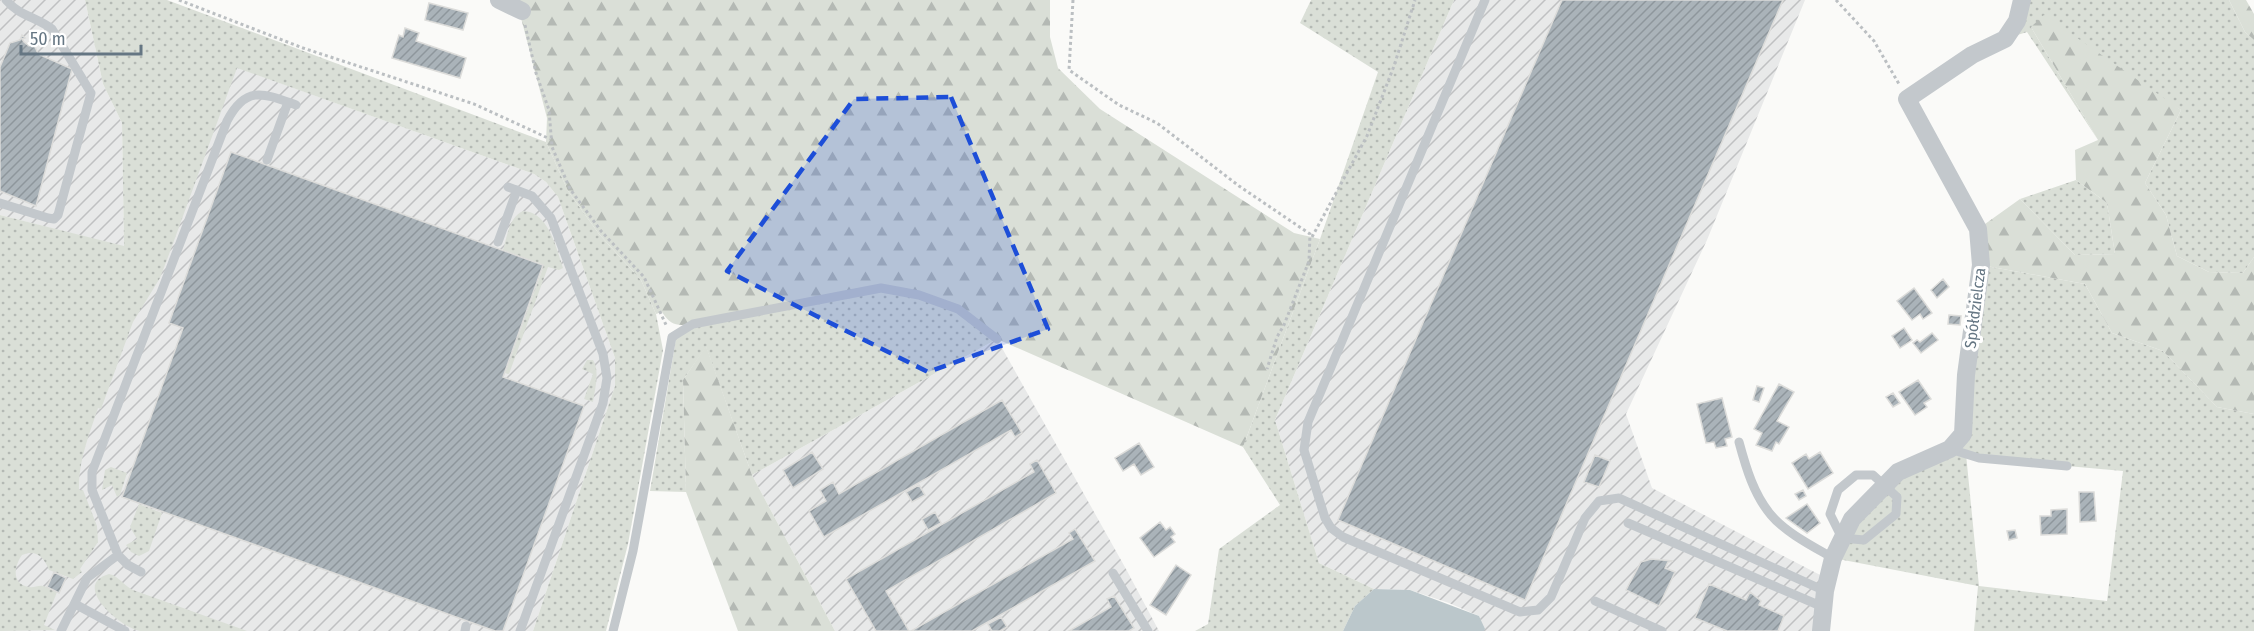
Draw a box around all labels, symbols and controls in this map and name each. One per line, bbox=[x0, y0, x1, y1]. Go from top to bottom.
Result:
scale bar bbox=[21, 18, 141, 56]
text: 50 m bbox=[30, 28, 66, 50]
street label: Spółdzielcza bbox=[1961, 266, 1989, 349]

